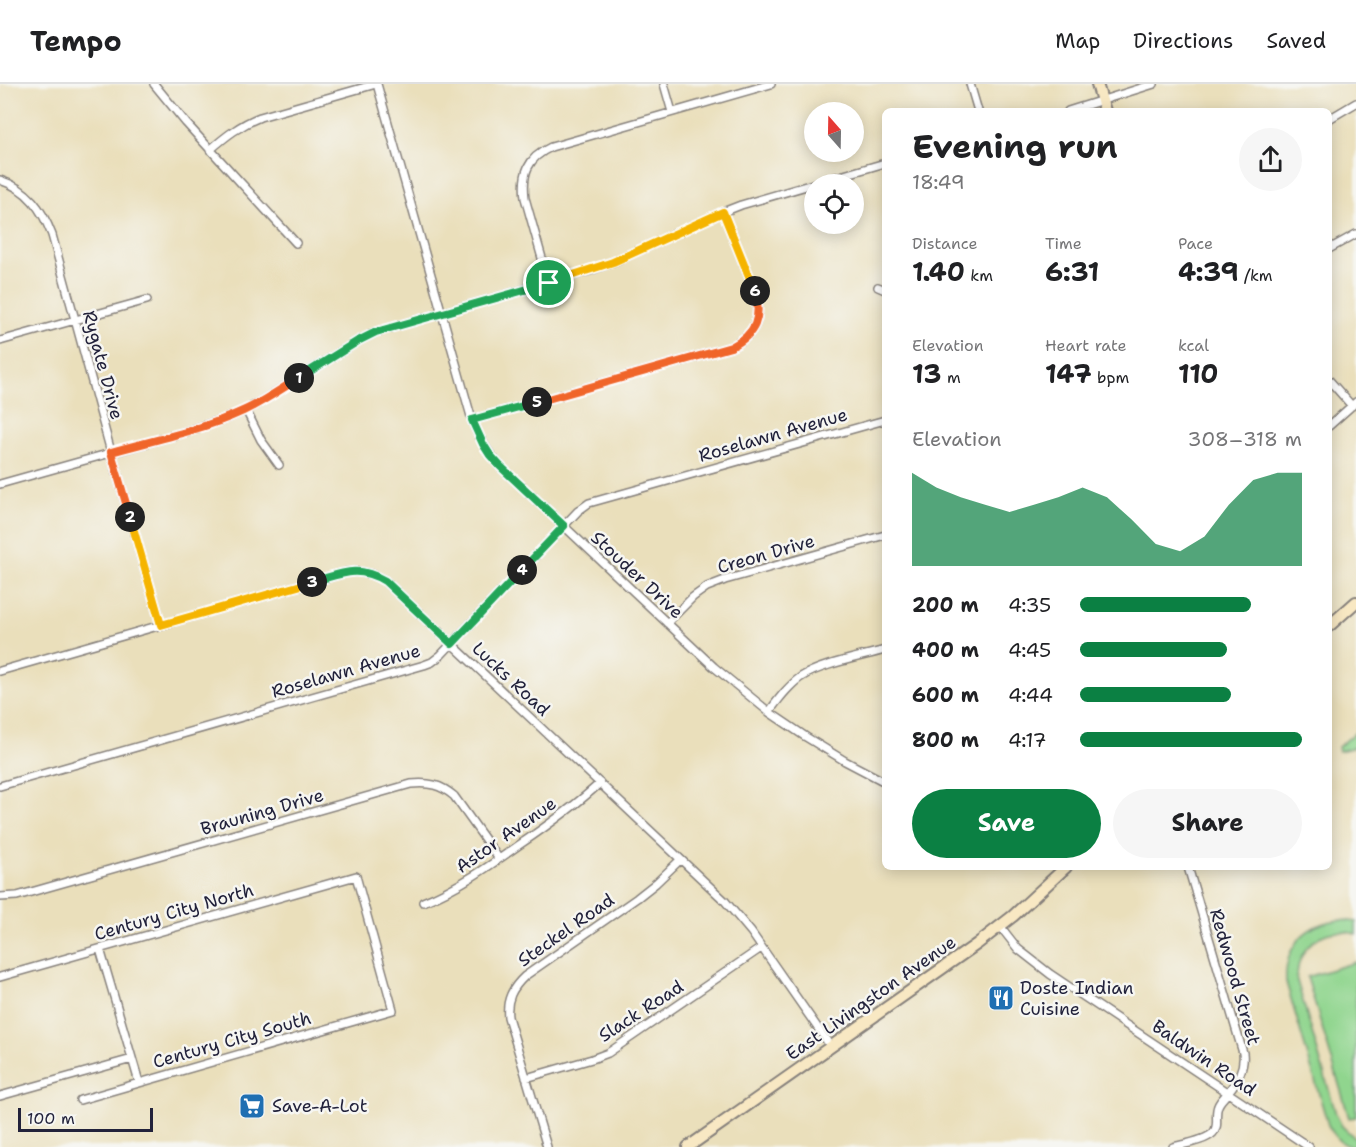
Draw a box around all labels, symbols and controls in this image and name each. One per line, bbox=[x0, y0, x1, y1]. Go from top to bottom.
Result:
text: Tempo bbox=[30, 22, 122, 60]
text: Map bbox=[1055, 27, 1100, 55]
text: Directions bbox=[1133, 27, 1233, 55]
text: Saved bbox=[1266, 27, 1326, 55]
north arrow bbox=[804, 102, 864, 162]
map controls bbox=[804, 102, 864, 234]
text: Evening run bbox=[912, 124, 1118, 169]
button: share bbox=[1239, 128, 1302, 191]
text: 18:49 bbox=[912, 169, 965, 195]
button: locate bbox=[804, 174, 864, 234]
text: Distance bbox=[912, 233, 978, 254]
text: Time bbox=[1045, 233, 1082, 254]
text: Pace bbox=[1178, 233, 1213, 254]
text: 1.40 bbox=[912, 254, 965, 289]
text: 6:31 bbox=[1045, 254, 1099, 289]
text: 4:39 bbox=[1178, 254, 1239, 289]
pin bbox=[523, 257, 574, 308]
text: km bbox=[965, 265, 993, 286]
text: /km bbox=[1239, 265, 1273, 286]
icon: arrive bbox=[532, 266, 565, 299]
pin: 6 bbox=[740, 276, 770, 306]
text: 6 bbox=[749, 280, 761, 301]
street label: Rygate Drive bbox=[77, 308, 129, 422]
text: Elevation bbox=[912, 335, 984, 356]
text: Heart rate bbox=[1045, 335, 1127, 356]
text: kcal bbox=[1178, 335, 1209, 356]
text: 13 bbox=[912, 356, 942, 391]
text: 147 bbox=[1045, 356, 1092, 391]
text: 110 bbox=[1178, 356, 1218, 391]
pin: 1 bbox=[284, 363, 314, 393]
text: 1 bbox=[295, 367, 303, 388]
text: m bbox=[942, 367, 961, 388]
text: bpm bbox=[1092, 367, 1129, 388]
pin: 5 bbox=[522, 387, 552, 417]
text: 5 bbox=[532, 391, 542, 412]
street label: Roselawn Avenue bbox=[696, 402, 850, 468]
text: Elevation bbox=[912, 426, 1002, 452]
text: 308–318 m bbox=[1188, 426, 1302, 452]
pin: 2 bbox=[115, 502, 145, 532]
text: 2 bbox=[124, 506, 136, 527]
street label: Stouder Drive bbox=[586, 526, 688, 624]
street label: Creon Drive bbox=[715, 529, 817, 579]
pin: 4 bbox=[507, 555, 537, 585]
text: 4 bbox=[516, 559, 528, 580]
pin: 3 bbox=[297, 567, 327, 597]
text: 3 bbox=[306, 571, 318, 592]
text: 200 m bbox=[912, 592, 979, 618]
text: 4:35 bbox=[1008, 592, 1051, 618]
street label: Lucks Road bbox=[467, 637, 555, 721]
text: 400 m bbox=[912, 637, 979, 663]
text: 4:45 bbox=[1008, 637, 1051, 663]
street label: Roselawn Avenue bbox=[269, 638, 423, 704]
text: 600 m bbox=[912, 682, 979, 708]
text: 4:44 bbox=[1008, 682, 1053, 708]
text: 800 m bbox=[912, 727, 979, 753]
text: 4:17 bbox=[1008, 727, 1047, 753]
street label: Brauning Drive bbox=[198, 783, 326, 841]
button: Save bbox=[912, 789, 1101, 858]
button: Share bbox=[1113, 789, 1302, 858]
street label: Astor Avenue bbox=[451, 791, 561, 879]
street label: Century City North bbox=[92, 878, 256, 946]
street label: Steckel Road bbox=[513, 888, 619, 972]
street label: Redwood Street bbox=[1204, 906, 1266, 1048]
street label: East Livingston Avenue bbox=[781, 930, 961, 1066]
street label: Slack Road bbox=[594, 975, 688, 1047]
place label: Doste Indian Cuisine bbox=[1020, 976, 1133, 1021]
restaurant icon: Doste Indian Cuisine bbox=[986, 983, 1016, 1013]
street label: Century City South bbox=[150, 1006, 314, 1074]
street label: Baldwin Road bbox=[1147, 1014, 1261, 1102]
supermarket icon: Save-A-Lot bbox=[237, 1091, 267, 1121]
place label: Save-A-Lot bbox=[272, 1094, 368, 1118]
scale bar bbox=[18, 1105, 153, 1132]
text: 100 m bbox=[27, 1108, 75, 1129]

